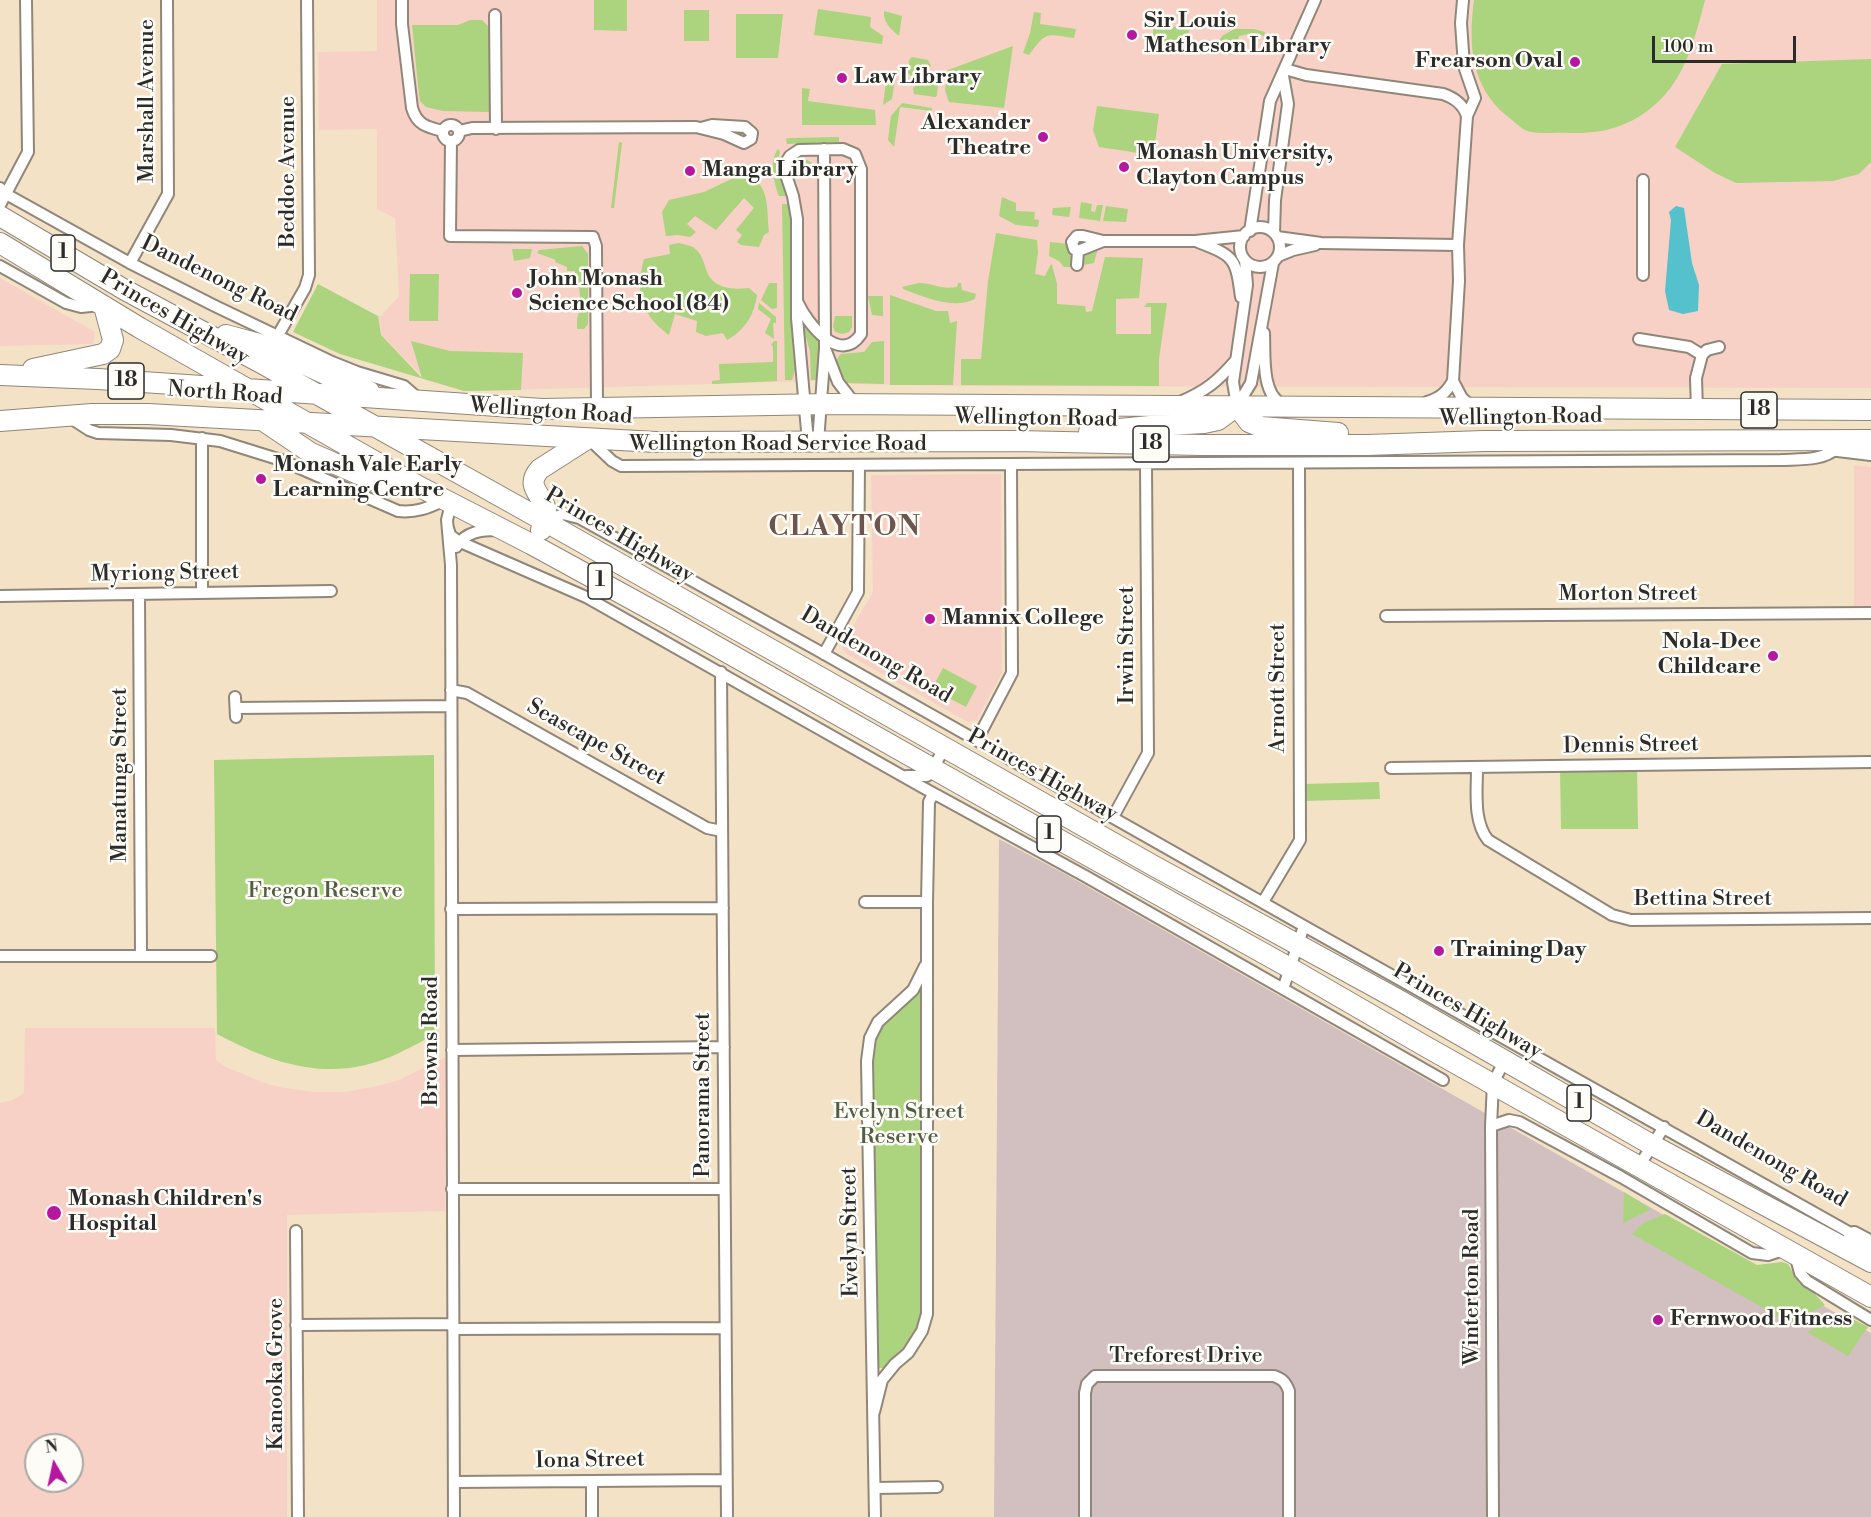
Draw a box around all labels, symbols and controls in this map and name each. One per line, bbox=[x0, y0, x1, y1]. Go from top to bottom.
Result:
place label: Sir Louis Matheson Library bbox=[1144, 9, 1331, 60]
street label: Marshall Avenue bbox=[135, 19, 161, 183]
scale bar bbox=[1655, 24, 1799, 62]
marker: Sir Louis Matheson Library bbox=[1125, 28, 1139, 42]
text: 100 m bbox=[1663, 35, 1714, 58]
place label: Frearson Oval bbox=[1415, 49, 1563, 75]
marker: Frearson Oval bbox=[1568, 55, 1582, 69]
place label: Law Library bbox=[854, 65, 981, 91]
marker: Law Library bbox=[835, 71, 849, 85]
street label: Beddoe Avenue bbox=[276, 96, 302, 248]
place label: Alexander Theatre bbox=[921, 111, 1031, 162]
marker: Alexander Theatre bbox=[1036, 130, 1050, 144]
place label: Monash University, Clayton Campus bbox=[1136, 141, 1333, 192]
place label: Manga Library bbox=[702, 158, 857, 184]
marker: Monash University, Clayton Campus bbox=[1117, 160, 1131, 174]
marker: Manga Library bbox=[683, 164, 697, 178]
street label: Dandenong Road bbox=[137, 231, 301, 329]
road number: 1 bbox=[51, 235, 75, 271]
street label: Princes Highway bbox=[95, 265, 253, 371]
place label: John Monash Science School (84) bbox=[529, 267, 729, 318]
marker: John Monash Science School (84) bbox=[510, 286, 524, 300]
road number: 18 bbox=[108, 363, 144, 399]
street label: North Road bbox=[167, 377, 283, 411]
road number: 18 bbox=[1741, 392, 1777, 428]
street label: Wellington Road bbox=[469, 393, 633, 431]
street label: Wellington Road bbox=[1439, 403, 1603, 433]
street label: Wellington Road bbox=[954, 404, 1118, 434]
road number: 18 bbox=[1133, 426, 1169, 462]
street label: Wellington Road Service Road bbox=[629, 432, 927, 458]
place label: Monash Vale Early Learning Centre bbox=[273, 453, 462, 505]
marker: Monash Vale Early Learning Centre bbox=[254, 472, 268, 486]
street label: Princes Highway bbox=[540, 483, 698, 589]
district label: CLAYTON bbox=[768, 511, 922, 545]
street label: Myriong Street bbox=[91, 560, 239, 588]
road number: 1 bbox=[588, 563, 612, 599]
street label: Morton Street bbox=[1558, 582, 1698, 608]
street label: Irwin Street bbox=[1115, 586, 1141, 704]
street label: Dandenong Road bbox=[796, 602, 956, 710]
place label: Mannix College bbox=[942, 606, 1104, 632]
marker: Mannix College bbox=[923, 612, 937, 626]
street label: Arnott Street bbox=[1266, 623, 1292, 753]
place label: Nola-Dee Childcare bbox=[1657, 630, 1761, 682]
marker: Nola-Dee Childcare bbox=[1766, 649, 1780, 663]
street label: Manatunga Street bbox=[108, 687, 134, 863]
street label: Seascape Street bbox=[522, 694, 670, 792]
street label: Princes Highway bbox=[962, 724, 1122, 828]
street label: Dennis Street bbox=[1563, 732, 1699, 760]
road number: 1 bbox=[1037, 816, 1061, 852]
park label: Fregon Reserve bbox=[247, 879, 403, 905]
street label: Bettina Street bbox=[1634, 887, 1772, 913]
place label: Training Day bbox=[1451, 938, 1586, 964]
marker: Training Day bbox=[1432, 944, 1446, 958]
street label: Princes Highway bbox=[1388, 959, 1546, 1065]
street label: Browns Road bbox=[419, 976, 445, 1106]
street label: Panorama Street bbox=[691, 1012, 717, 1178]
road number: 1 bbox=[1567, 1085, 1591, 1121]
park label: Evelyn Street Reserve bbox=[834, 1100, 964, 1152]
street label: Dandenong Road bbox=[1691, 1106, 1851, 1214]
street label: Evelyn Street bbox=[837, 1166, 865, 1298]
place label: Monash Children's Hospital bbox=[68, 1187, 262, 1238]
marker: Monash Children's Hospital bbox=[45, 1204, 63, 1222]
street label: Winterton Road bbox=[1460, 1209, 1486, 1365]
street label: Kanooka Grove bbox=[264, 1298, 290, 1450]
place label: Fernwood Fitness bbox=[1670, 1307, 1852, 1333]
marker: Fernwood Fitness bbox=[1651, 1313, 1665, 1327]
street label: Treforest Drive bbox=[1109, 1344, 1263, 1370]
north arrow bbox=[24, 1433, 84, 1493]
text: N bbox=[44, 1436, 59, 1458]
street label: Iona Street bbox=[535, 1447, 645, 1475]

